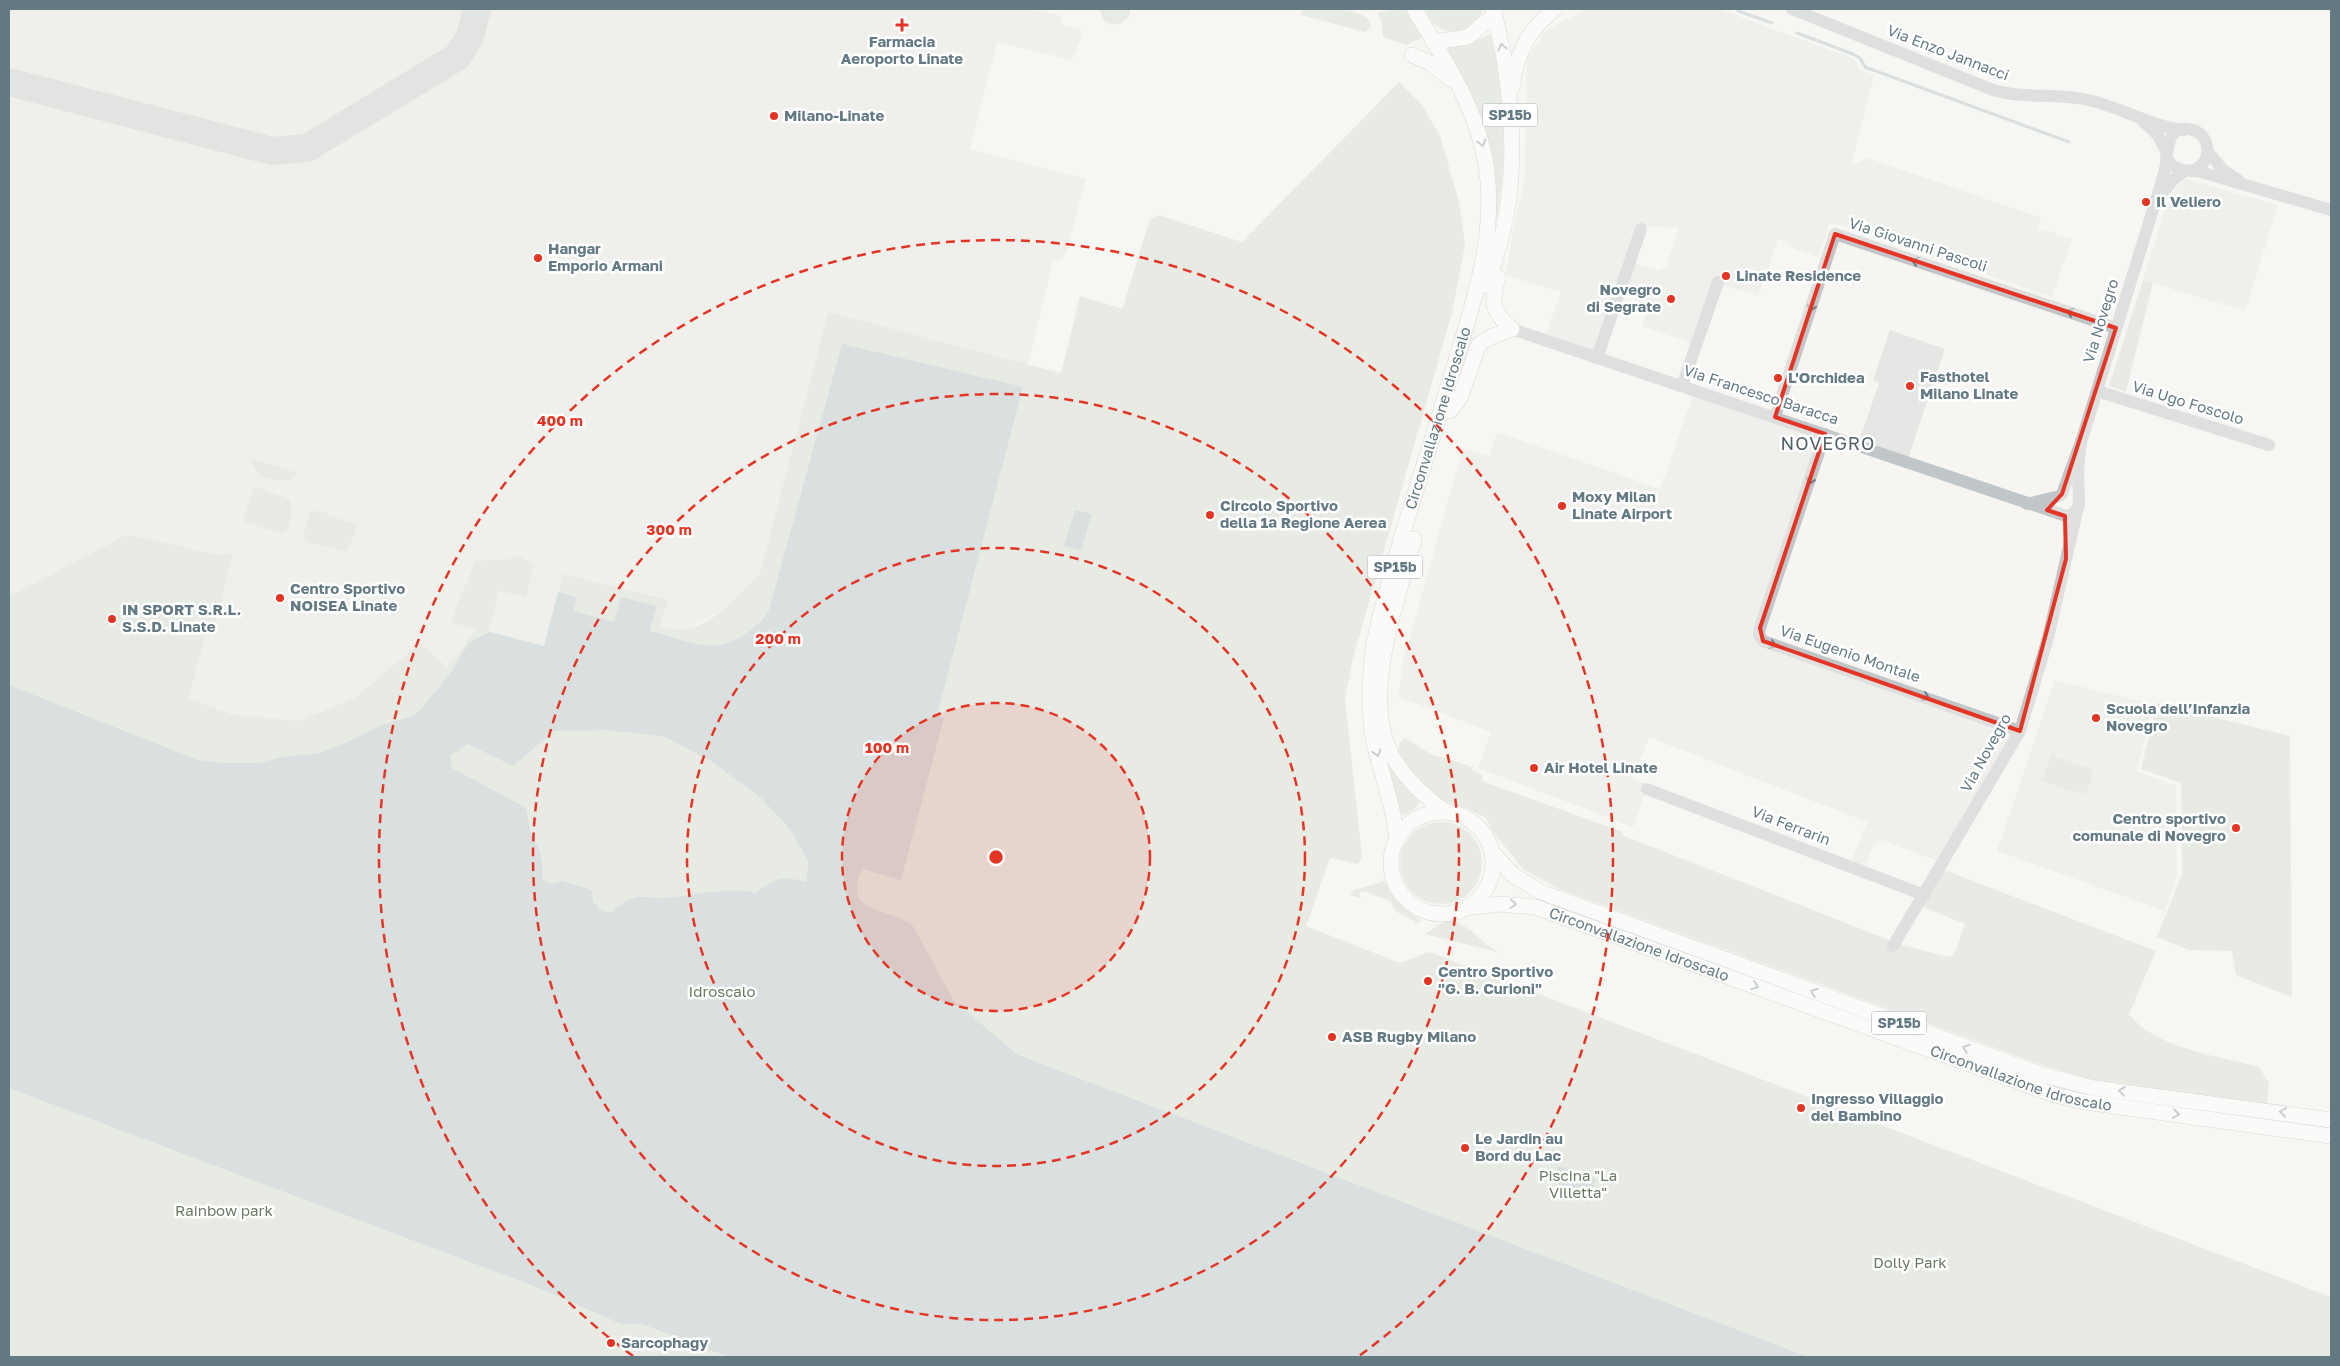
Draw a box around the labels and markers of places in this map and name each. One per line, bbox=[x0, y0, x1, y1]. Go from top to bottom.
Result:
marker: Farmacia Aeroporto Linate bbox=[896, 19, 908, 31]
place label: Farmacia Aeroporto Linate bbox=[841, 32, 963, 67]
place label: Milano-Linate bbox=[784, 106, 884, 124]
marker: Milano-Linate bbox=[768, 110, 780, 122]
place label: Il Veliero bbox=[2156, 192, 2221, 210]
marker: Il Veliero bbox=[2140, 196, 2152, 208]
place label: Hangar Emporio Armani bbox=[548, 239, 663, 274]
marker: Hangar Emporio Armani bbox=[532, 252, 544, 264]
place label: Linate Residence bbox=[1736, 266, 1861, 284]
marker: Linate Residence bbox=[1720, 270, 1732, 282]
place label: Novegro di Segrate bbox=[1587, 280, 1661, 315]
marker: Novegro di Segrate bbox=[1665, 293, 1677, 305]
place label: Fasthotel Milano Linate bbox=[1920, 367, 2018, 402]
place label: L'Orchidea bbox=[1788, 368, 1865, 386]
marker: L'Orchidea bbox=[1772, 372, 1784, 384]
marker: Fasthotel Milano Linate bbox=[1904, 380, 1916, 392]
place label: Moxy Milan Linate Airport bbox=[1572, 487, 1672, 522]
place label: Circolo Sportivo della 1ª Regione Aerea bbox=[1220, 496, 1387, 531]
marker: Moxy Milan Linate Airport bbox=[1556, 500, 1568, 512]
marker: Circolo Sportivo della 1ª Regione Aerea bbox=[1204, 509, 1216, 521]
place label: Centro Sportivo NOISEA Linate bbox=[290, 579, 405, 614]
marker: Centro Sportivo NOISEA Linate bbox=[274, 592, 286, 604]
place label: IN SPORT S.R.L. S.S.D. Linate bbox=[122, 600, 241, 635]
marker: IN SPORT S.R.L. S.S.D. Linate bbox=[106, 613, 118, 625]
place label: Scuola dell’Infanzia Novegro bbox=[2106, 699, 2250, 734]
marker: Scuola dell’Infanzia Novegro bbox=[2090, 712, 2102, 724]
place label: Air Hotel Linate bbox=[1544, 758, 1658, 776]
marker: Air Hotel Linate bbox=[1528, 762, 1540, 774]
place label: Centro sportivo comunale di Novegro bbox=[2072, 809, 2226, 844]
marker: Centro sportivo comunale di Novegro bbox=[2230, 822, 2242, 834]
centre of rings bbox=[987, 848, 1005, 866]
place label: Centro Sportivo "G. B. Curioni" bbox=[1438, 962, 1553, 997]
marker: Centro Sportivo "G. B. Curioni" bbox=[1422, 975, 1434, 987]
place label: ASB Rugby Milano bbox=[1342, 1027, 1476, 1045]
marker: ASB Rugby Milano bbox=[1326, 1031, 1338, 1043]
place label: Ingresso Villaggio del Bambino bbox=[1811, 1089, 1944, 1124]
marker: Ingresso Villaggio del Bambino bbox=[1795, 1102, 1807, 1114]
place label: Le Jardin au Bord du Lac bbox=[1475, 1129, 1563, 1164]
marker: Le Jardin au Bord du Lac bbox=[1459, 1142, 1471, 1154]
place label: Sarcophagy bbox=[621, 1333, 708, 1351]
marker: Sarcophagy bbox=[605, 1337, 617, 1349]

